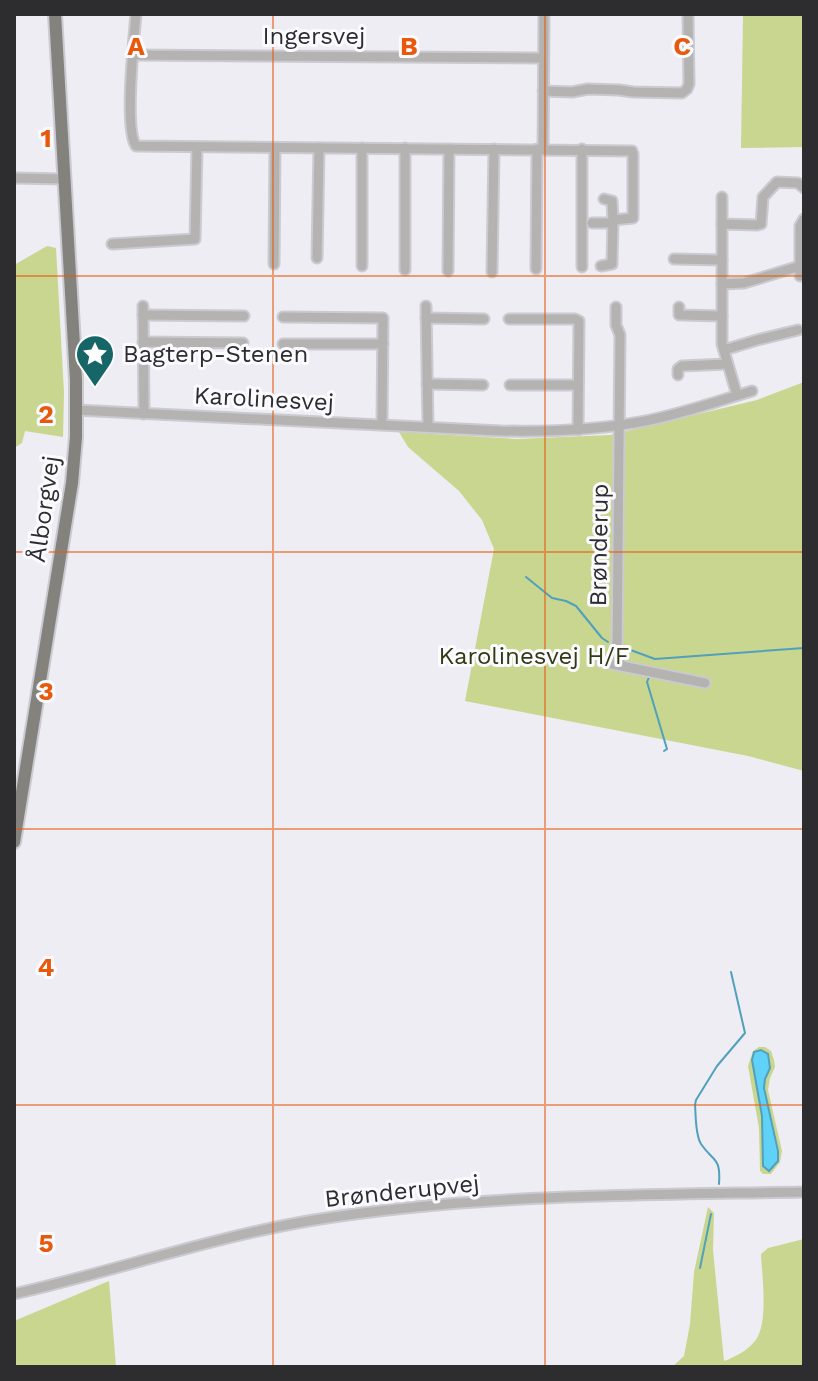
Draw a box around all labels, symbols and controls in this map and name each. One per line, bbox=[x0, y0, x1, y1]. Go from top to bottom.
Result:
street label: Ingersvej bbox=[263, 22, 365, 50]
text: A bbox=[127, 31, 145, 61]
text: B bbox=[400, 31, 418, 61]
text: C bbox=[673, 31, 691, 61]
text: 1 bbox=[40, 123, 52, 153]
place icon: Bagterp-Stenen bbox=[74, 333, 116, 388]
place label: Bagterp-Stenen bbox=[123, 340, 308, 368]
street label: Karolinesvej bbox=[193, 381, 335, 417]
text: 2 bbox=[38, 399, 54, 429]
street label: Ålborgvej bbox=[23, 454, 65, 564]
street label: Brønderup bbox=[584, 483, 614, 607]
park label: Karolinesvej H/F bbox=[439, 642, 629, 670]
text: 3 bbox=[38, 676, 54, 706]
text: 4 bbox=[38, 952, 55, 982]
street label: Brønderupvej bbox=[323, 1169, 481, 1213]
text: 5 bbox=[38, 1228, 54, 1258]

